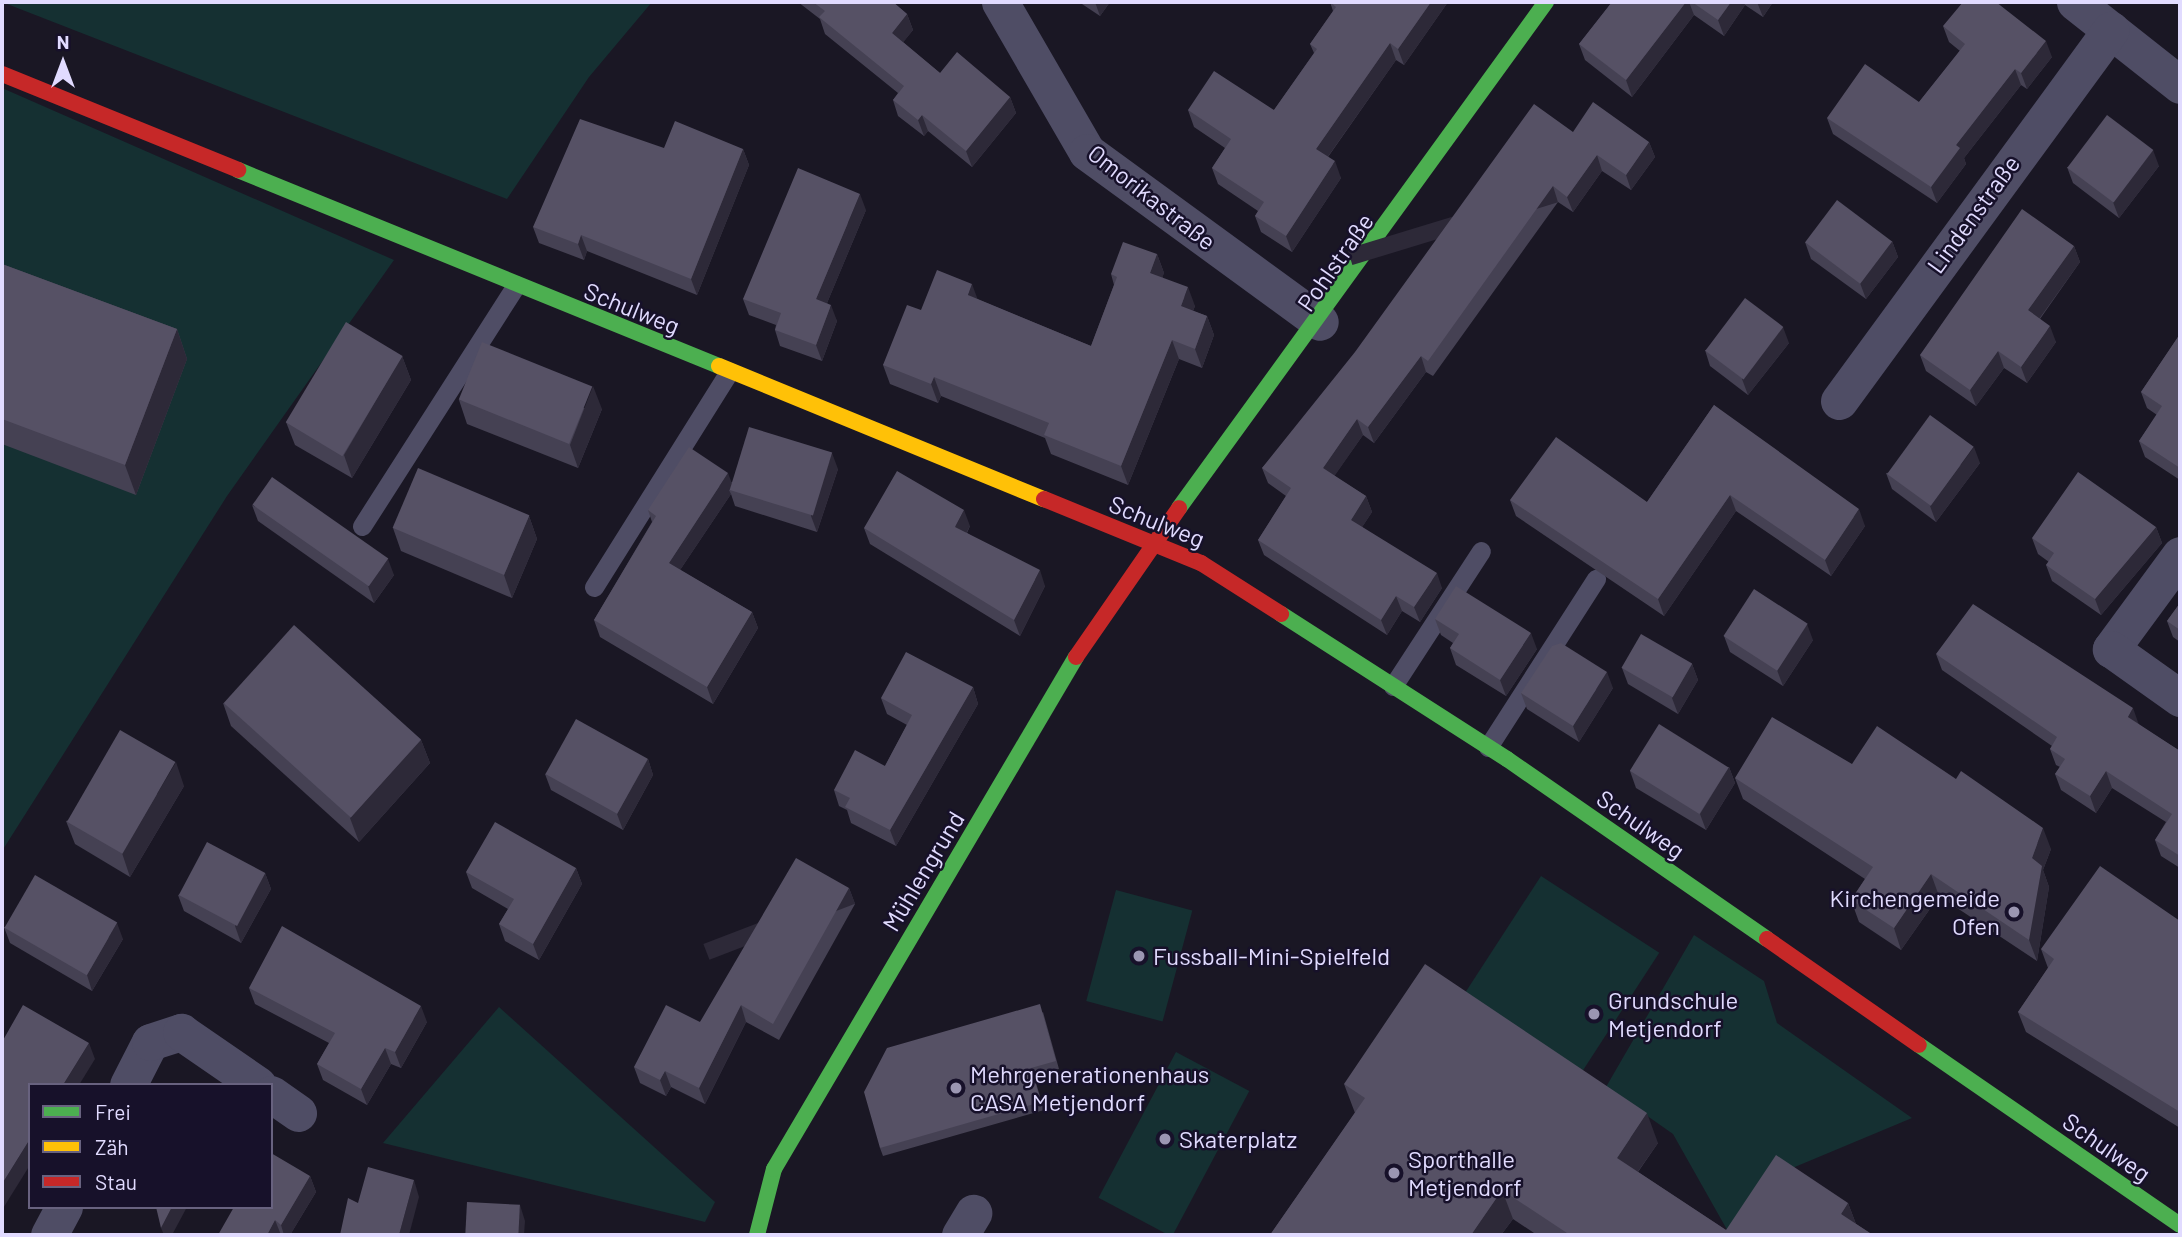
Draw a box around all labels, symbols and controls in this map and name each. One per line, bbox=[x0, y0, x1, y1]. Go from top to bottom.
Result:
north arrow bbox=[28, 28, 98, 98]
text: N bbox=[57, 30, 69, 53]
street label: Omorikastraße bbox=[1082, 138, 1222, 256]
street label: Lindenstraße bbox=[1921, 149, 2025, 279]
street label: Pohlstraße bbox=[1291, 208, 1379, 316]
street label: Schulweg bbox=[580, 276, 684, 340]
street label: Schulweg bbox=[1105, 489, 1209, 553]
street label: Schulweg bbox=[1592, 783, 1690, 865]
street label: Mühlengrund bbox=[876, 806, 970, 936]
place label: Kirchengemeide Ofen bbox=[1830, 884, 2000, 940]
marker: Kirchengemeide Ofen bbox=[2006, 904, 2022, 920]
place label: Fussball-Mini-Spielfeld bbox=[1153, 942, 1390, 970]
marker: Fussball-Mini-Spielfeld bbox=[1131, 948, 1147, 964]
place label: Grundschule Metjendorf bbox=[1608, 986, 1738, 1042]
marker: Grundschule Metjendorf bbox=[1586, 1006, 1602, 1022]
place label: Mehrgenerationenhaus CASA Metjendorf bbox=[970, 1060, 1209, 1116]
marker: Mehrgenerationenhaus CASA Metjendorf bbox=[948, 1080, 964, 1096]
legend bbox=[28, 1083, 273, 1209]
text: Frei bbox=[95, 1099, 131, 1124]
street label: Schulweg bbox=[2058, 1106, 2156, 1188]
place label: Skaterplatz bbox=[1179, 1125, 1297, 1153]
marker: Skaterplatz bbox=[1157, 1131, 1173, 1147]
text: Zäh bbox=[95, 1134, 129, 1159]
place label: Sporthalle Metjendorf bbox=[1408, 1145, 1522, 1201]
marker: Sporthalle Metjendorf bbox=[1386, 1165, 1402, 1181]
text: Stau bbox=[95, 1169, 137, 1194]

